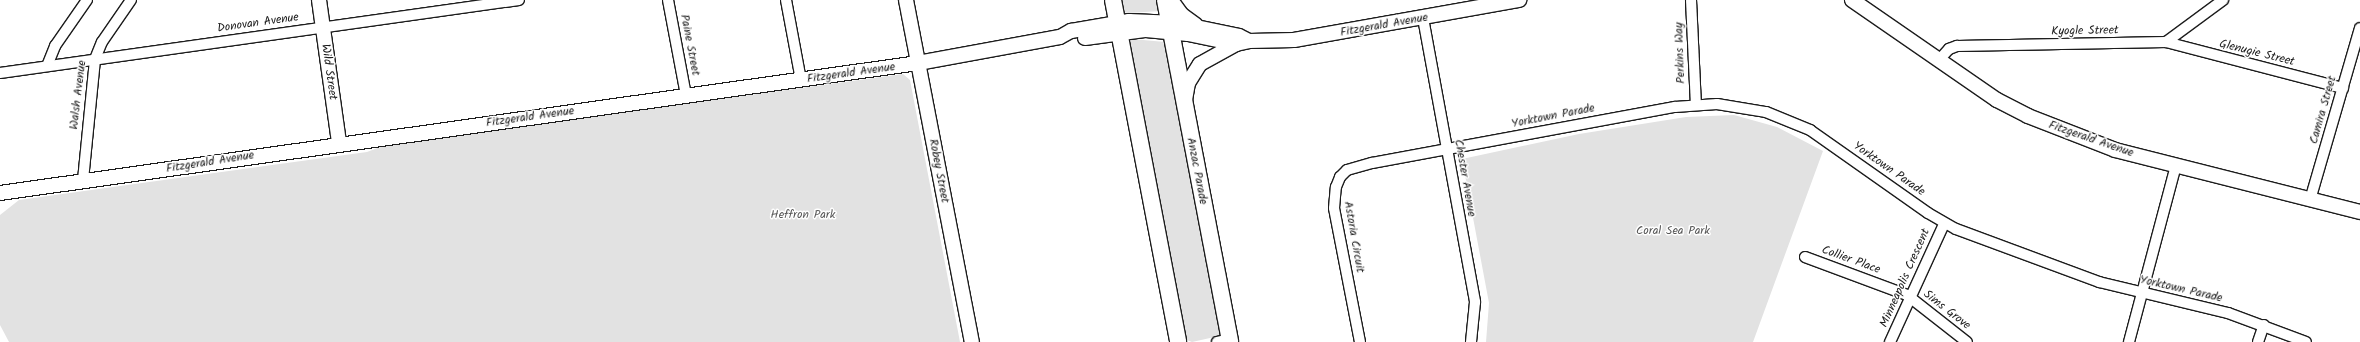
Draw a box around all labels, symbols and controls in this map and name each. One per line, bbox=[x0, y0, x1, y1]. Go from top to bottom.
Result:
street label: Donovan Avenue bbox=[216, 10, 300, 36]
street label: Fitzgerald Avenue bbox=[1339, 10, 1429, 40]
street label: Paine Street bbox=[677, 13, 703, 77]
street label: Perkins Way bbox=[1672, 22, 1688, 84]
street label: Kyogle Street bbox=[2051, 23, 2119, 39]
street label: Glenugie Street bbox=[2218, 37, 2296, 69]
street label: Wild Street bbox=[318, 43, 340, 101]
street label: Walsh Avenue bbox=[67, 60, 89, 130]
street label: Fitzgerald Avenue bbox=[806, 60, 896, 86]
street label: Camira Street bbox=[2306, 74, 2340, 146]
street label: Yorktown Parade bbox=[1510, 101, 1596, 131]
street label: Fitzgerald Avenue bbox=[485, 104, 575, 130]
street label: Fitzgerald Avenue bbox=[2047, 118, 2135, 160]
street label: Anzac Parade bbox=[1183, 136, 1211, 206]
street label: Robey Street bbox=[926, 138, 952, 204]
street label: Chester Avenue bbox=[1451, 138, 1479, 218]
street label: Yorktown Parade bbox=[1850, 139, 1928, 199]
street label: Fitzgerald Avenue bbox=[165, 148, 255, 176]
street label: Astoria Circuit bbox=[1341, 200, 1367, 274]
park label: Heffron Park bbox=[771, 208, 835, 222]
park label: Coral Sea Park bbox=[1636, 224, 1710, 238]
street label: Minneapolis Crescent bbox=[1877, 226, 1933, 330]
street label: Collier Place bbox=[1820, 243, 1882, 277]
street label: Yorktown Parade bbox=[2138, 272, 2224, 306]
street label: Sims Grove bbox=[1921, 287, 1973, 333]

